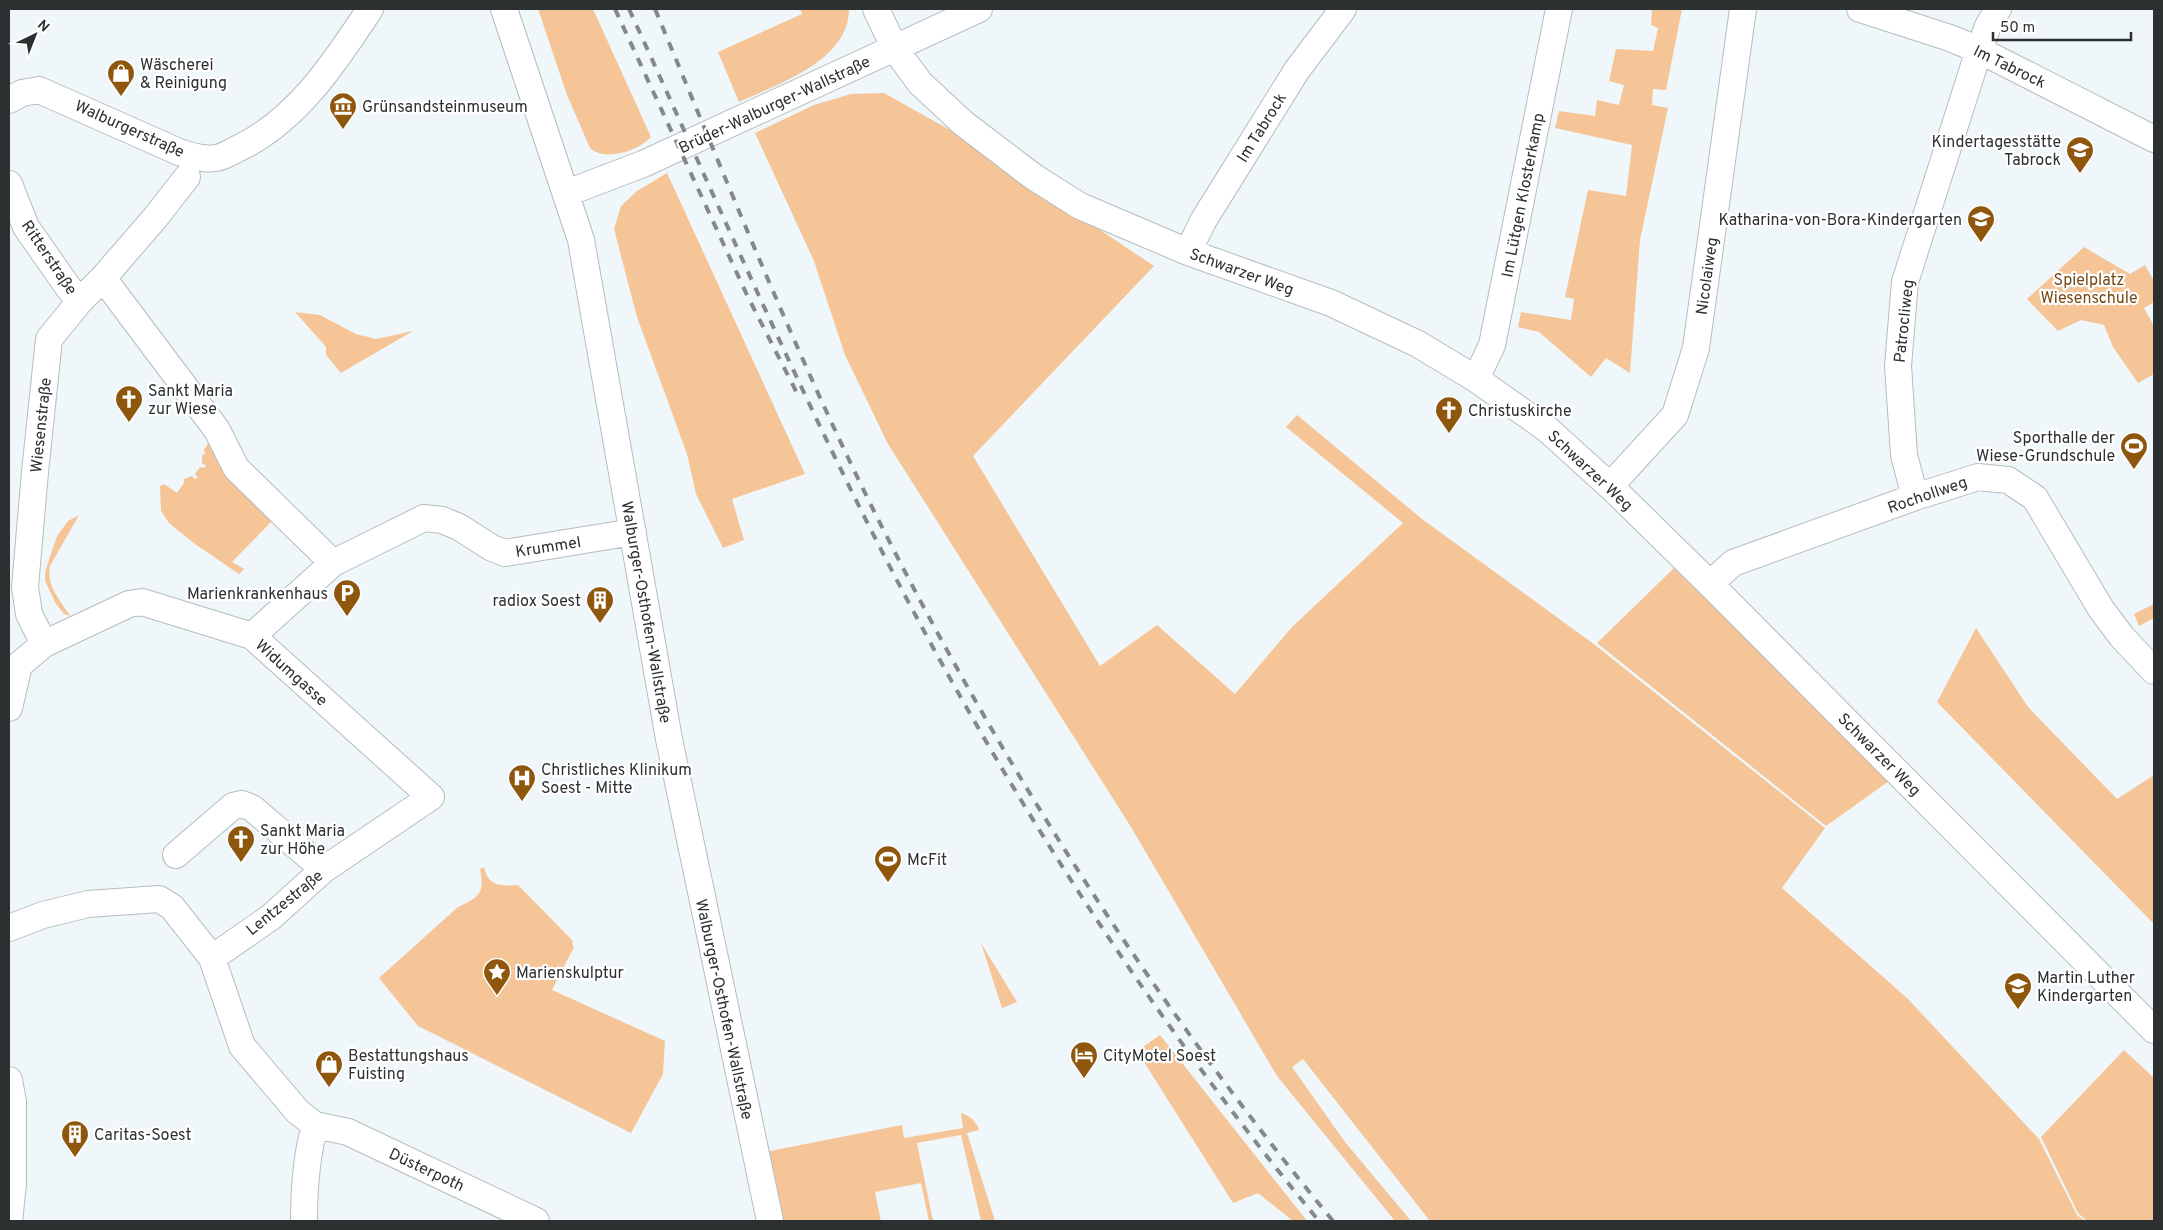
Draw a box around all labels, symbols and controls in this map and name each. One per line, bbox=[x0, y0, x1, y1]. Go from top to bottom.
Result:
north arrow bbox=[10, 10, 60, 60]
scale bar bbox=[1993, 10, 2130, 42]
text: N bbox=[33, 17, 52, 36]
text: 50 m bbox=[2000, 19, 2035, 38]
street label: Im Tabrock bbox=[1970, 42, 2049, 94]
street label: Brüder-Walburger-Wallstraße bbox=[676, 53, 874, 159]
place label: Wäscherei & Reinigung bbox=[140, 56, 227, 94]
shop icon: Wäscherei & Reinigung bbox=[106, 58, 136, 97]
street label: Im Tabrock bbox=[1233, 90, 1292, 167]
museum icon: Grünsandsteinmuseum bbox=[328, 91, 358, 130]
street label: Walburgerstraße bbox=[71, 97, 187, 163]
place label: Grünsandsteinmuseum bbox=[362, 98, 528, 118]
street label: Im Lütgen Klosterkamp bbox=[1498, 111, 1550, 279]
place label: Kindertagesstätte Tabrock bbox=[1932, 133, 2061, 171]
school or university icon: Kindertagesstätte Tabrock bbox=[2065, 135, 2095, 174]
school or university icon: Katharina-von-Bora-Kindergarten bbox=[1966, 204, 1996, 243]
place label: Katharina-von-Bora-Kindergarten bbox=[1718, 211, 1962, 231]
street label: Ritterstraße bbox=[16, 217, 81, 299]
street label: Nicolaiweg bbox=[1693, 236, 1723, 316]
street label: Schwarzer Weg bbox=[1186, 245, 1296, 301]
park label: Spielplatz Wiesenschule bbox=[2040, 271, 2138, 309]
street label: Patrocliweg bbox=[1891, 278, 1919, 364]
street label: Wiesenstraße bbox=[27, 377, 57, 474]
place label: Sankt Maria zur Wiese bbox=[148, 382, 233, 420]
church icon: Sankt Maria zur Wiese bbox=[114, 384, 144, 423]
church icon: Christuskirche bbox=[1434, 395, 1464, 434]
place label: Christuskirche bbox=[1468, 402, 1572, 422]
street label: Schwarzer Weg bbox=[1543, 427, 1636, 516]
place label: Sporthalle der Wiese-Grundschule bbox=[1976, 429, 2115, 467]
sports icon: Sporthalle der Wiese-Grundschule bbox=[2119, 431, 2149, 470]
street label: Rochollweg bbox=[1885, 473, 1970, 519]
street label: Walburger-Osthofen-Wallstraße bbox=[616, 500, 674, 725]
street label: Krummel bbox=[514, 533, 583, 563]
parking icon: Marienkrankenhaus bbox=[332, 578, 362, 617]
place label: Marienkrankenhaus bbox=[187, 585, 328, 605]
building icon: radiox Soest bbox=[585, 585, 615, 624]
place label: radiox Soest bbox=[492, 592, 581, 612]
street label: Widumgasse bbox=[250, 636, 331, 711]
street label: Schwarzer Weg bbox=[1833, 710, 1924, 801]
place label: Christliches Klinikum Soest - Mitte bbox=[541, 761, 692, 799]
hospital icon: Christliches Klinikum Soest - Mitte bbox=[507, 763, 537, 802]
place label: Sankt Maria zur Höhe bbox=[260, 822, 345, 860]
church icon: Sankt Maria zur Höhe bbox=[226, 824, 256, 863]
sports icon: McFit bbox=[873, 844, 903, 883]
place label: McFit bbox=[907, 851, 947, 871]
street label: Lentzestraße bbox=[243, 866, 328, 941]
street label: Walburger-Osthofen-Wallstraße bbox=[690, 897, 756, 1122]
place icon: Marienskulptur bbox=[482, 957, 512, 996]
place label: Marienskulptur bbox=[516, 964, 624, 984]
place label: Martin Luther Kindergarten bbox=[2037, 969, 2135, 1007]
school or university icon: Martin Luther Kindergarten bbox=[2003, 971, 2033, 1010]
hotel icon: CityMotel Soest bbox=[1069, 1040, 1099, 1079]
place label: Bestattungshaus Fuisting bbox=[348, 1047, 469, 1085]
place label: CityMotel Soest bbox=[1103, 1047, 1216, 1067]
shop icon: Bestattungshaus Fuisting bbox=[314, 1049, 344, 1088]
building icon: Caritas-Soest bbox=[60, 1119, 90, 1158]
place label: Caritas-Soest bbox=[94, 1126, 192, 1146]
street label: Düsterpoth bbox=[385, 1145, 467, 1197]

